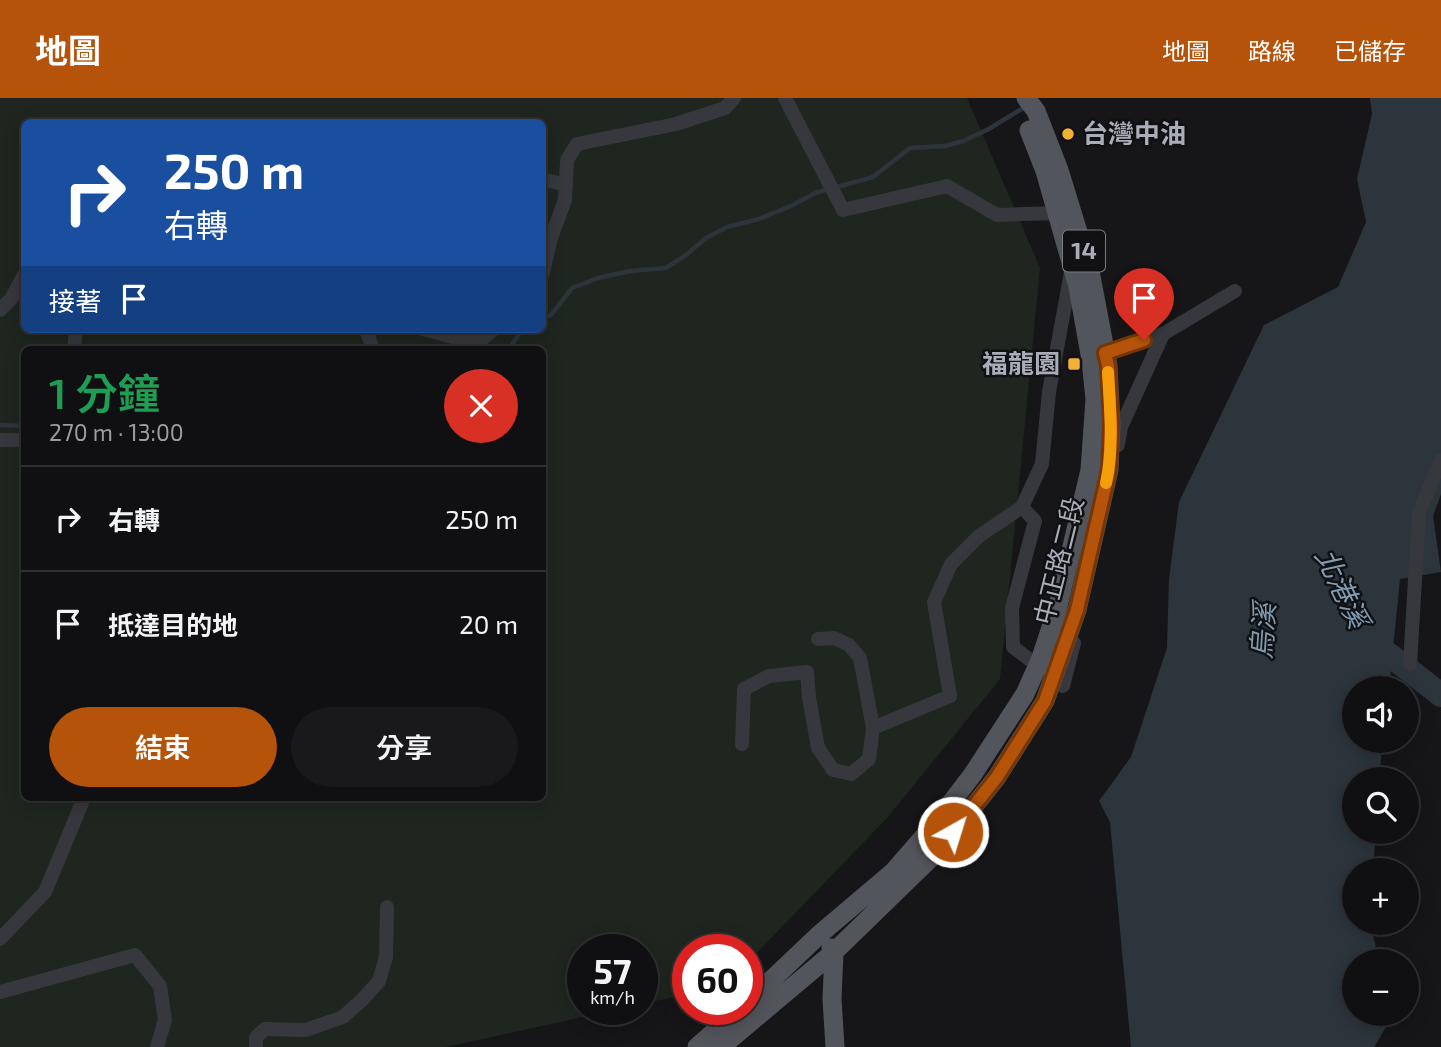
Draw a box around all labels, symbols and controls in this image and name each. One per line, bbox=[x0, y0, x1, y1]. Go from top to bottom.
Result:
text: 地圖 bbox=[35, 30, 101, 70]
text: 地圖 bbox=[1162, 36, 1210, 65]
text: 路線 bbox=[1248, 36, 1296, 65]
text: 已儲存 bbox=[1334, 36, 1406, 65]
place label: 台灣中油 bbox=[1082, 117, 1186, 148]
marker: 台灣中油 bbox=[1060, 126, 1076, 142]
text: 250 m bbox=[164, 140, 304, 199]
icon: right bbox=[49, 147, 140, 238]
text: 右轉 bbox=[164, 205, 228, 243]
road number: 14 bbox=[1063, 230, 1105, 272]
pin bbox=[1114, 268, 1174, 340]
icon: arrive bbox=[1125, 279, 1163, 317]
icon: arrive bbox=[115, 280, 153, 318]
text: 接著 bbox=[49, 285, 101, 316]
place label: 福龍園 bbox=[982, 347, 1060, 378]
marker: 福龍園 bbox=[1066, 356, 1082, 372]
text: 1 分鐘 bbox=[49, 367, 160, 417]
button: close bbox=[444, 369, 518, 443]
text: 270 m · 13:00 bbox=[49, 418, 184, 446]
street label: 中正路二段 bbox=[1027, 494, 1088, 627]
icon: right bbox=[49, 500, 87, 538]
text: 250 m bbox=[445, 503, 518, 534]
text: 右轉 bbox=[108, 504, 160, 535]
water label: 北港溪 bbox=[1309, 542, 1378, 636]
water label: 烏溪 bbox=[1243, 598, 1281, 660]
icon: arrive bbox=[49, 605, 87, 643]
text: 20 m bbox=[459, 608, 518, 639]
text: 抵達目的地 bbox=[108, 609, 238, 640]
map controls bbox=[1342, 676, 1419, 1026]
button: sound bbox=[1342, 676, 1419, 753]
button: 結束 bbox=[49, 707, 277, 787]
button: 分享 bbox=[291, 707, 518, 787]
button: search bbox=[1342, 767, 1419, 844]
position arrow bbox=[916, 795, 990, 869]
button: + bbox=[1342, 858, 1419, 935]
speed limit sign: 60 bbox=[672, 934, 763, 1025]
text: 57 bbox=[594, 949, 631, 991]
button: − bbox=[1342, 949, 1419, 1026]
text: km/h bbox=[590, 986, 635, 1008]

